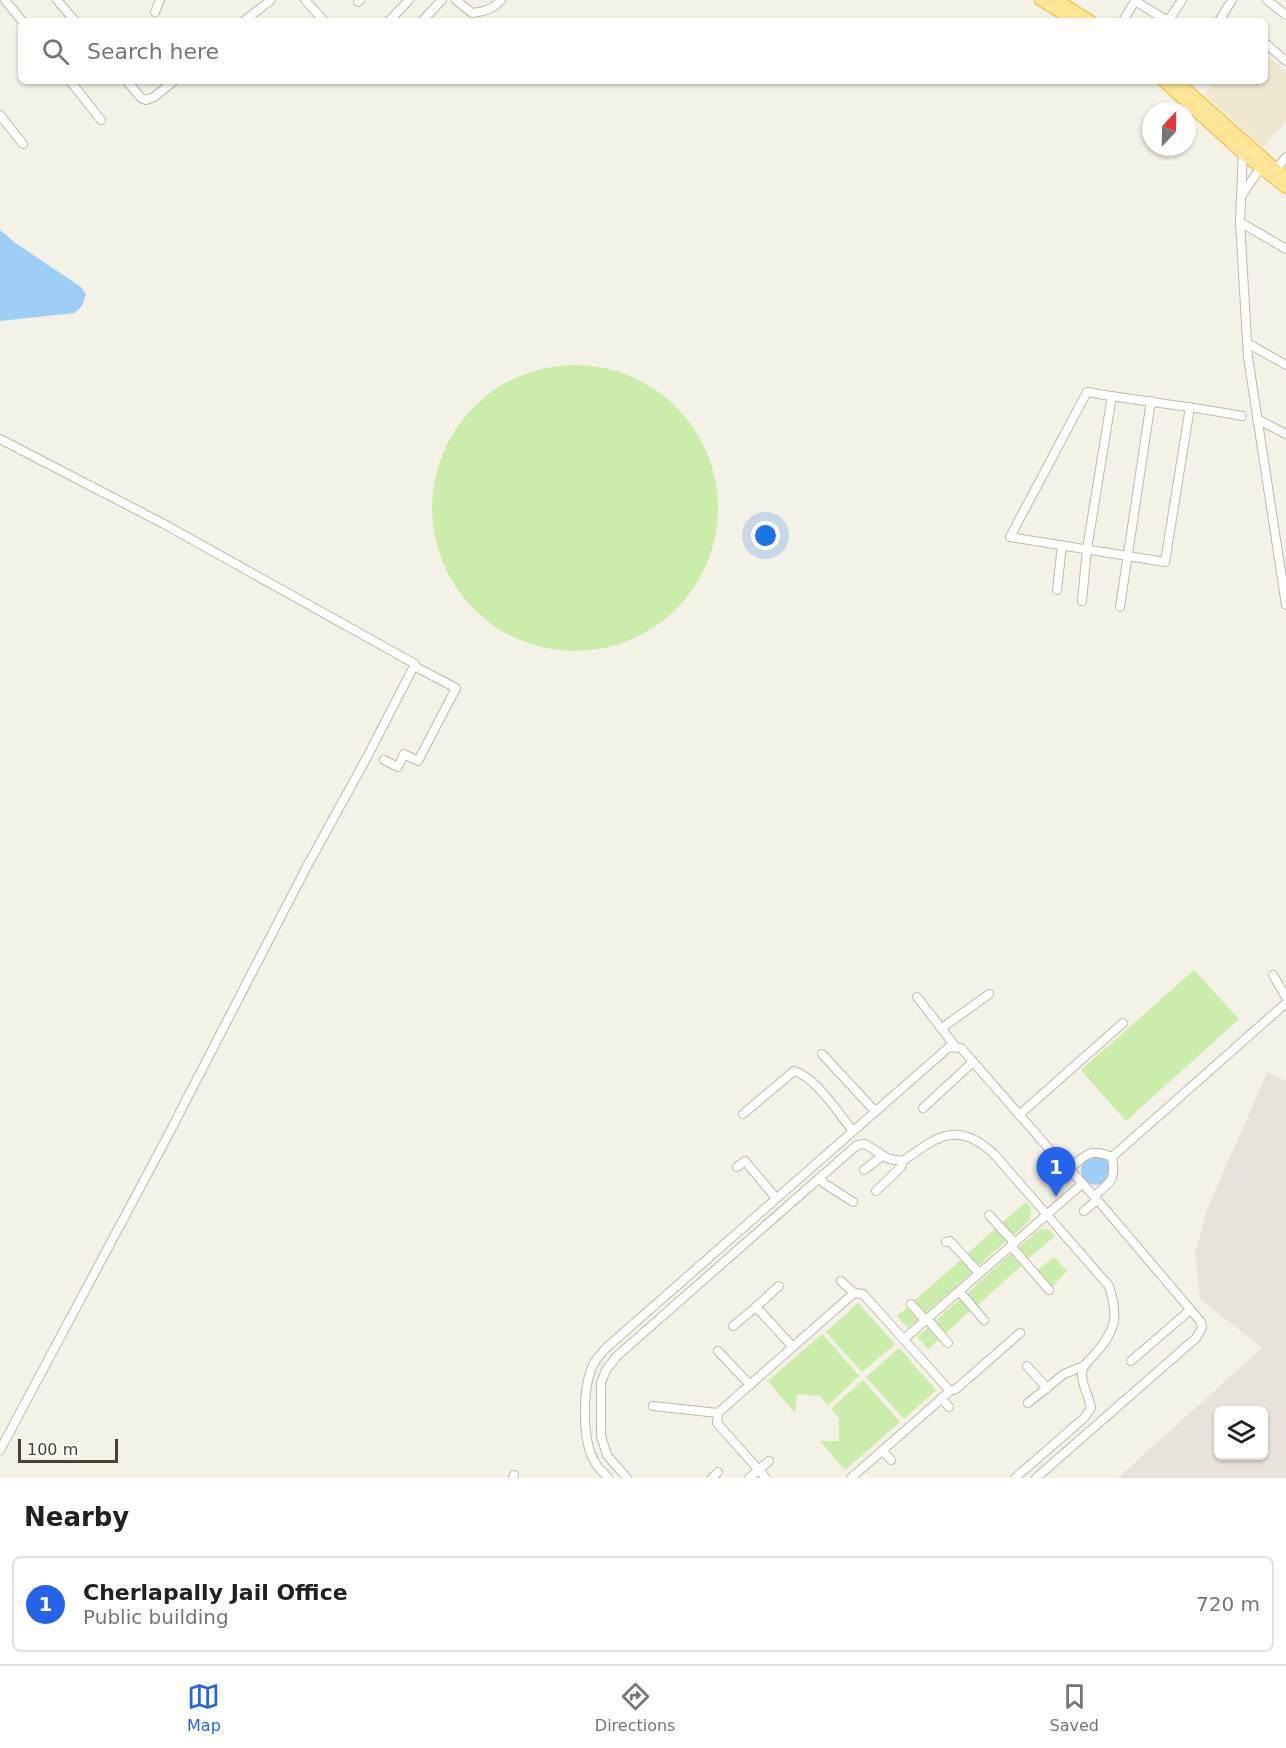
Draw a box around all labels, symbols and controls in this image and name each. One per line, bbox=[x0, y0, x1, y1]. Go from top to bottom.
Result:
search box bbox=[18, 18, 1268, 84]
icon: search bbox=[39, 35, 72, 68]
text: Search here bbox=[87, 39, 219, 64]
north arrow bbox=[1142, 102, 1196, 156]
your location bbox=[751, 521, 780, 550]
pin: 1 bbox=[1036, 1148, 1076, 1197]
map controls bbox=[1214, 1406, 1268, 1460]
button: layers bbox=[1214, 1406, 1268, 1460]
scale bar bbox=[18, 1436, 118, 1464]
text: 100 m bbox=[27, 1440, 78, 1459]
text: Nearby bbox=[24, 1502, 129, 1532]
text: Cherlapally Jail Office bbox=[83, 1580, 348, 1605]
text: 1 bbox=[39, 1592, 52, 1616]
text: 720 m bbox=[1196, 1592, 1260, 1616]
text: Public building bbox=[83, 1605, 229, 1629]
tab: Map bbox=[187, 1680, 221, 1735]
tab: Directions bbox=[595, 1680, 675, 1735]
tab: Saved bbox=[1050, 1680, 1099, 1735]

